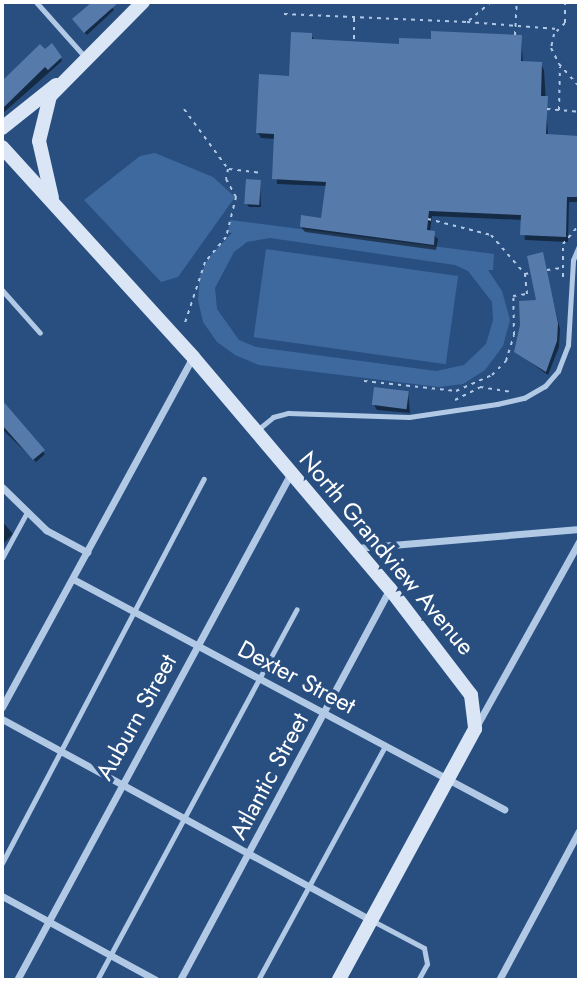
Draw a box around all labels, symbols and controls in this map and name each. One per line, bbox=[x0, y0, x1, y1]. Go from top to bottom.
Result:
street label: North Grandview Avenue bbox=[293, 445, 481, 661]
street label: Dexter Street bbox=[233, 634, 361, 720]
street label: Auburn Street bbox=[90, 649, 182, 785]
street label: Atlantic Street bbox=[224, 708, 314, 844]

